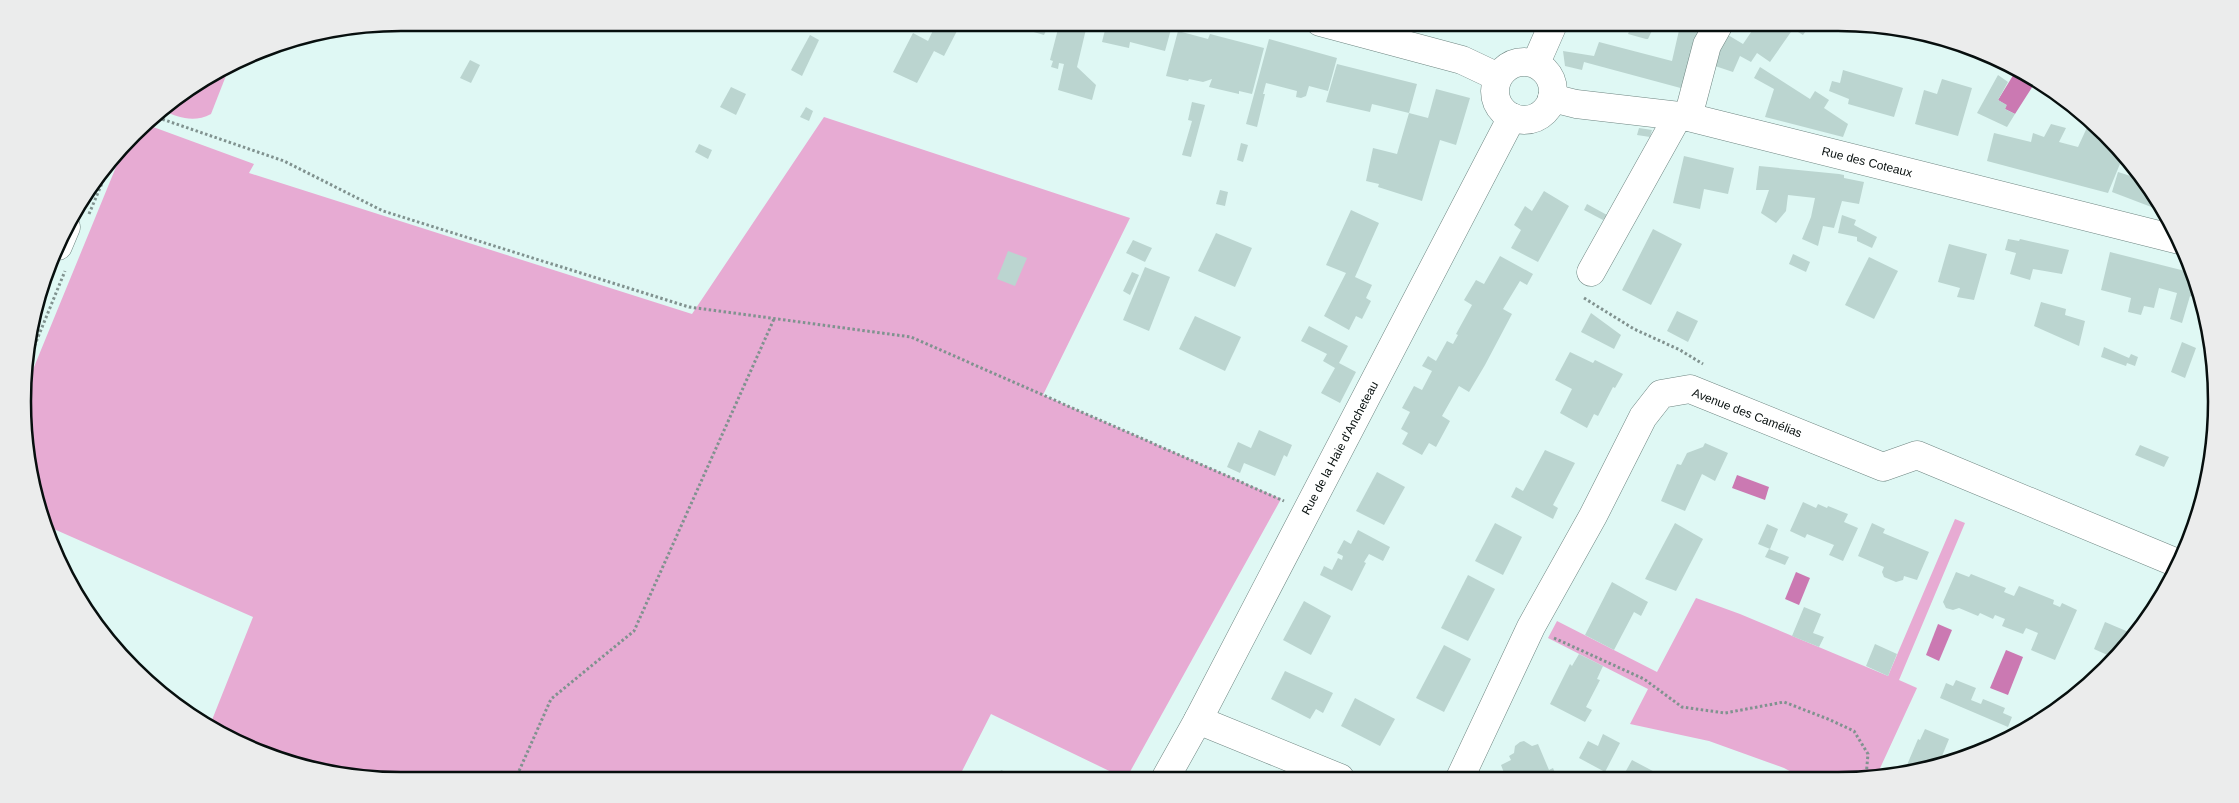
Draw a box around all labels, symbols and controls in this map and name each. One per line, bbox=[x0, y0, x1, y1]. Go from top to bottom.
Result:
street label: Rue des Coteaux bbox=[1820, 144, 1914, 180]
street label: Rue de la Haie d'Ancheteau bbox=[1299, 379, 1381, 517]
street label: Avenue des Camélias bbox=[1690, 386, 1804, 440]

